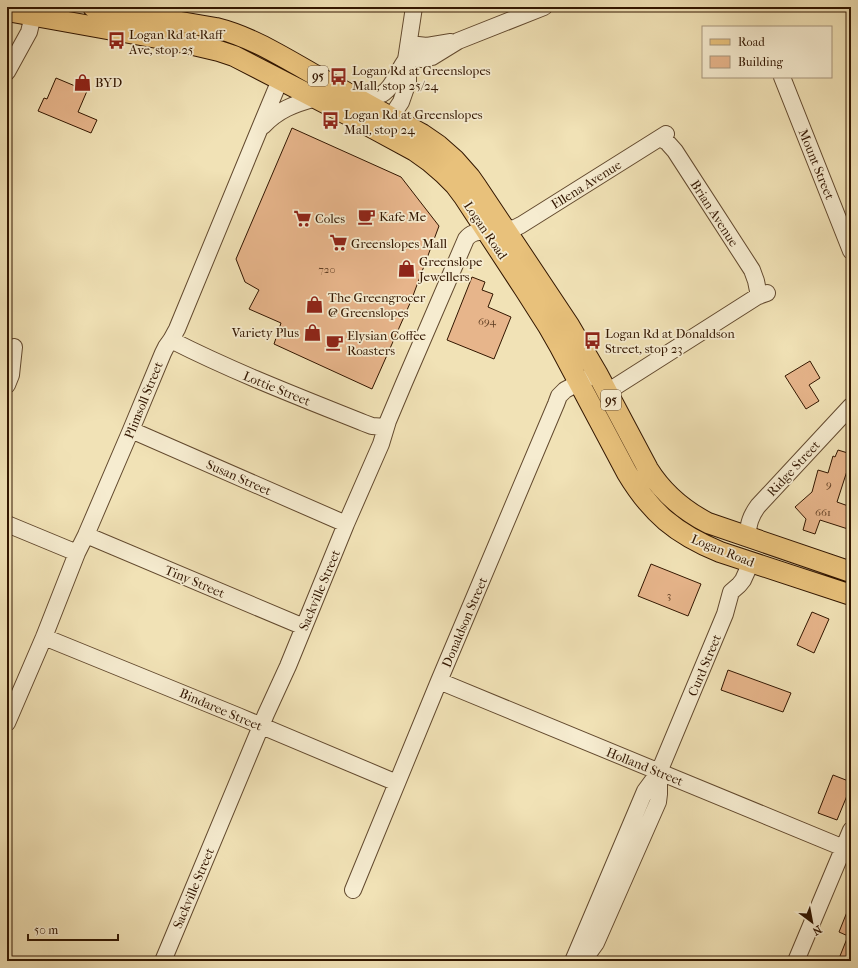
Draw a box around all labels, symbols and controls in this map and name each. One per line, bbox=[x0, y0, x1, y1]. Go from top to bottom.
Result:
legend bbox=[702, 26, 832, 78]
place label: Logan Rd at Raff Ave, stop 25 bbox=[128, 27, 226, 57]
bus stop icon: Logan Rd at Raff Ave, stop 25 bbox=[106, 31, 126, 51]
text: Road bbox=[738, 35, 765, 49]
text: Building bbox=[738, 55, 783, 69]
place label: Logan Rd at Greenslopes Mall, stop 25/24 bbox=[352, 63, 491, 93]
road number: 95 bbox=[308, 66, 328, 86]
bus stop icon: Logan Rd at Greenslopes Mall, stop 25/24 bbox=[329, 67, 349, 87]
shop icon: BYD bbox=[72, 72, 92, 92]
place label: BYD bbox=[95, 75, 122, 90]
place label: Logan Rd at Greenslopes Mall, stop 24 bbox=[344, 107, 483, 137]
bus stop icon: Logan Rd at Greenslopes Mall, stop 24 bbox=[321, 111, 341, 131]
street label: Mount Street bbox=[796, 127, 838, 202]
street label: Ellena Avenue bbox=[548, 157, 625, 212]
street label: Brian Avenue bbox=[688, 177, 742, 250]
street label: Logan Road bbox=[461, 198, 511, 263]
cafe icon: Kafe Me bbox=[356, 206, 376, 226]
supermarket icon: Coles bbox=[292, 208, 312, 228]
place label: Kafe Me bbox=[379, 209, 427, 224]
place label: Coles bbox=[315, 211, 345, 226]
supermarket icon: Greenslopes Mall bbox=[328, 233, 348, 253]
place label: Greenslopes Mall bbox=[351, 236, 447, 251]
place label: Greenslope Jewellers bbox=[418, 254, 483, 284]
shop icon: Greenslope Jewellers bbox=[396, 258, 416, 278]
house number: 720 bbox=[319, 263, 336, 276]
place label: The Greengrocer @ Greenslopes bbox=[328, 290, 426, 320]
shop icon: The Greengrocer @ Greenslopes bbox=[305, 294, 325, 314]
house number: 694 bbox=[478, 315, 497, 328]
shop icon: Variety Plus bbox=[302, 322, 322, 342]
place label: Variety Plus bbox=[231, 325, 299, 340]
place label: Logan Rd at Donaldson Street, stop 23 bbox=[605, 326, 735, 356]
place label: Elysian Coffee Roasters bbox=[347, 328, 427, 358]
bus stop icon: Logan Rd at Donaldson Street, stop 23 bbox=[582, 330, 602, 350]
cafe icon: Elysian Coffee Roasters bbox=[324, 332, 344, 352]
street label: Plimsoll Street bbox=[121, 359, 166, 441]
street label: Lottie Street bbox=[241, 368, 313, 409]
road number: 95 bbox=[601, 390, 621, 410]
street label: Ridge Street bbox=[764, 437, 823, 499]
street label: Susan Street bbox=[204, 456, 274, 499]
house number: 9 bbox=[826, 478, 832, 491]
house number: 661 bbox=[815, 506, 831, 519]
street label: Logan Road bbox=[689, 531, 757, 570]
street label: Sackville Street bbox=[296, 547, 343, 633]
street label: Tiny Street bbox=[163, 562, 227, 601]
street label: Donaldson Street bbox=[439, 575, 490, 670]
house number: 3 bbox=[667, 589, 671, 602]
street label: Curd Street bbox=[685, 632, 724, 698]
street label: Bindaree Street bbox=[177, 685, 265, 734]
street label: Holland Street bbox=[604, 744, 686, 789]
street label: Sackville Street bbox=[170, 845, 217, 931]
north arrow bbox=[792, 902, 832, 942]
scale bar bbox=[28, 916, 118, 942]
text: N bbox=[810, 922, 824, 938]
text: 50 m bbox=[34, 923, 58, 937]

